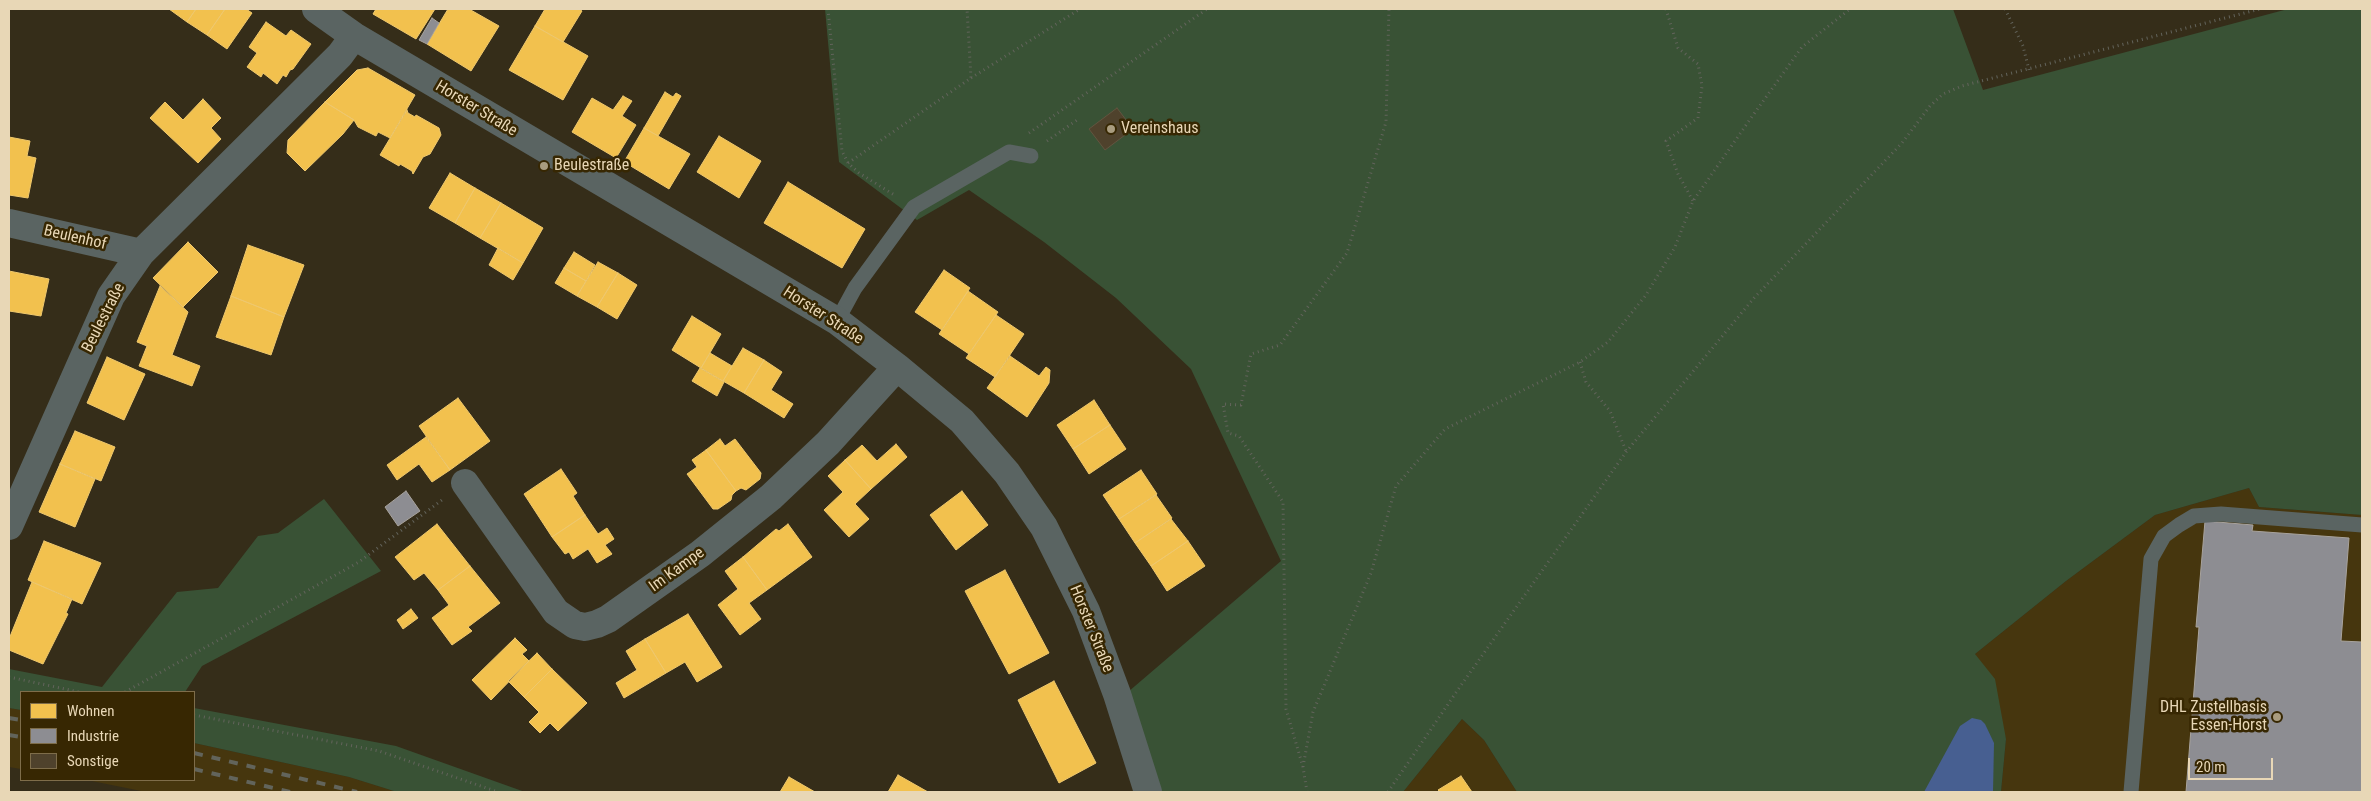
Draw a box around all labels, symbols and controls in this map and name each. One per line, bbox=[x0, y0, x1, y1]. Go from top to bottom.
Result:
street label: Horster Straße bbox=[432, 77, 520, 141]
place label: Vereinshaus bbox=[1121, 119, 1198, 139]
marker: Vereinshaus bbox=[1105, 123, 1117, 135]
place label: Beulestraße bbox=[554, 156, 629, 176]
marker: Beulestraße bbox=[538, 160, 550, 172]
street label: Beulenhof bbox=[42, 221, 108, 255]
street label: Beulestraße bbox=[78, 280, 130, 356]
street label: Horster Straße bbox=[779, 283, 867, 349]
street label: Im Kampe bbox=[646, 544, 708, 596]
street label: Horster Straße bbox=[1065, 583, 1117, 675]
legend bbox=[20, 691, 195, 781]
place label: DHL Zustellbasis Essen-Horst bbox=[2160, 698, 2267, 736]
text: Wohnen bbox=[67, 702, 115, 720]
marker: DHL Zustellbasis Essen-Horst bbox=[2271, 711, 2283, 723]
text: Industrie bbox=[67, 727, 119, 745]
scale bar bbox=[2191, 748, 2276, 780]
text: Sonstige bbox=[67, 752, 119, 770]
text: 20 m bbox=[2196, 758, 2226, 776]

